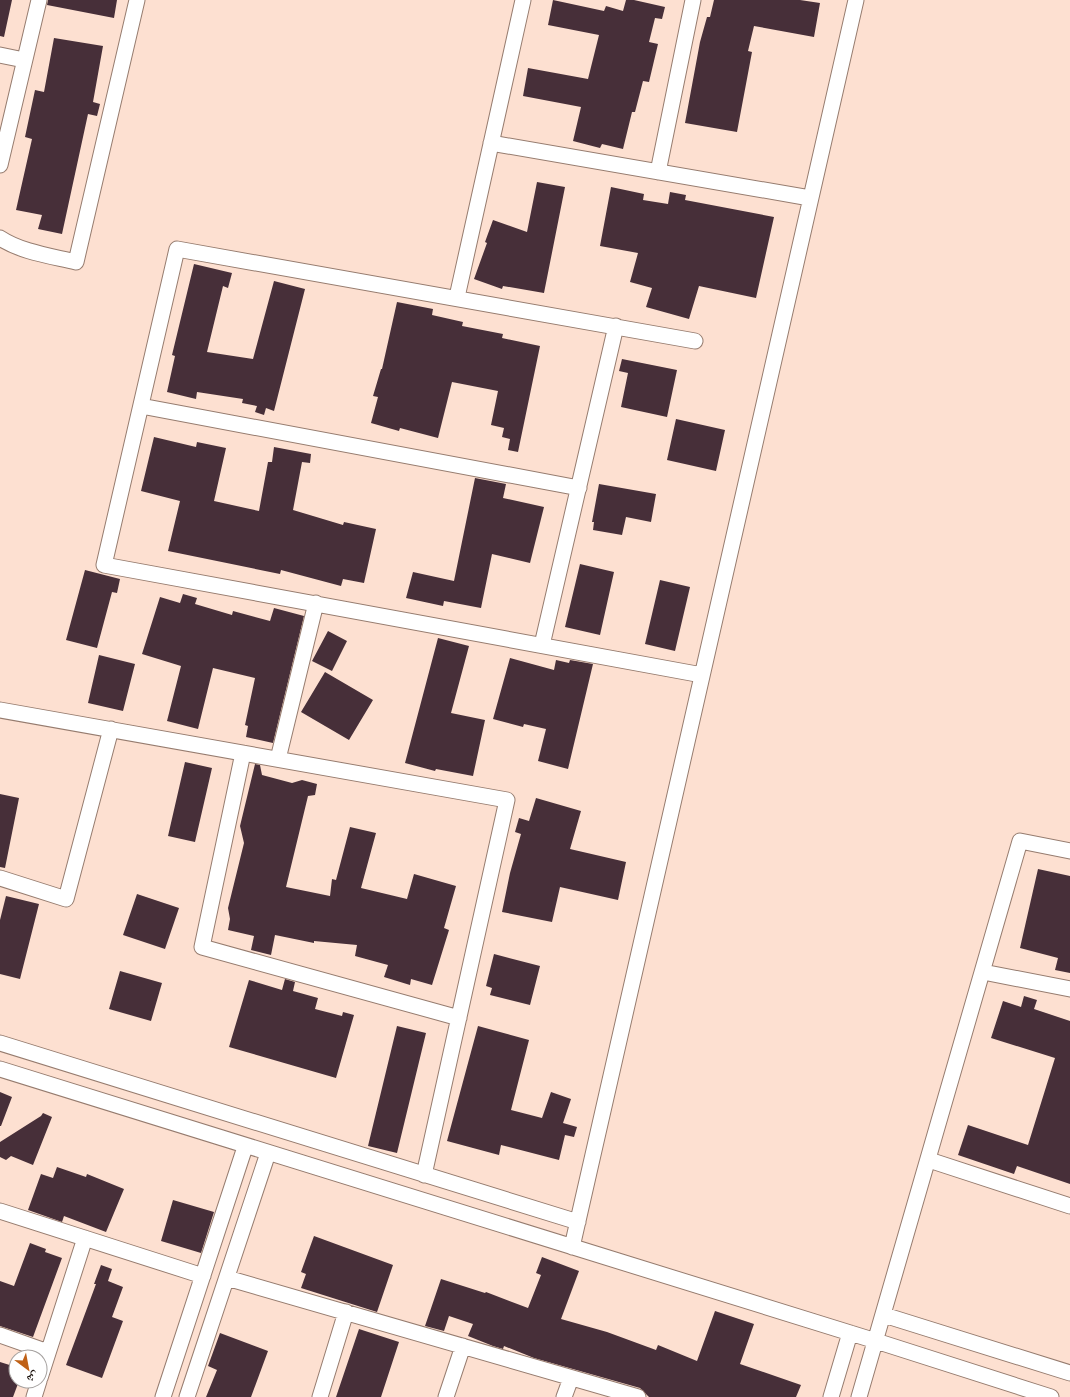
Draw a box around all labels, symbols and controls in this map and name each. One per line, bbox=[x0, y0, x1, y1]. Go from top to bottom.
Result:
north arrow bbox=[8, 1349, 48, 1389]
text: ش bbox=[24, 1368, 41, 1385]

